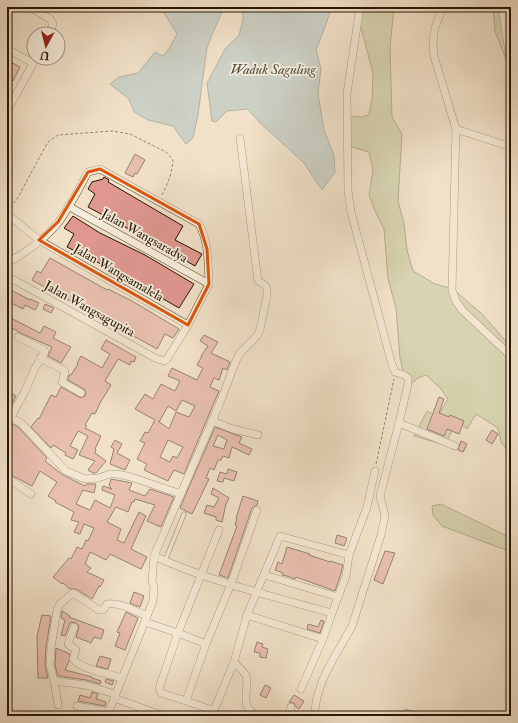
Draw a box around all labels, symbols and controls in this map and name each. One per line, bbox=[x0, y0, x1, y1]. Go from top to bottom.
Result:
north arrow bbox=[26, 26, 66, 66]
text: U bbox=[39, 48, 50, 62]
water label: Waduk Saguling bbox=[230, 61, 316, 78]
street label: Jalan Wangsaradya bbox=[97, 205, 191, 267]
street label: Jalan Wangsamalela bbox=[70, 240, 167, 306]
street label: Jalan Wangsagupita bbox=[40, 277, 138, 342]

